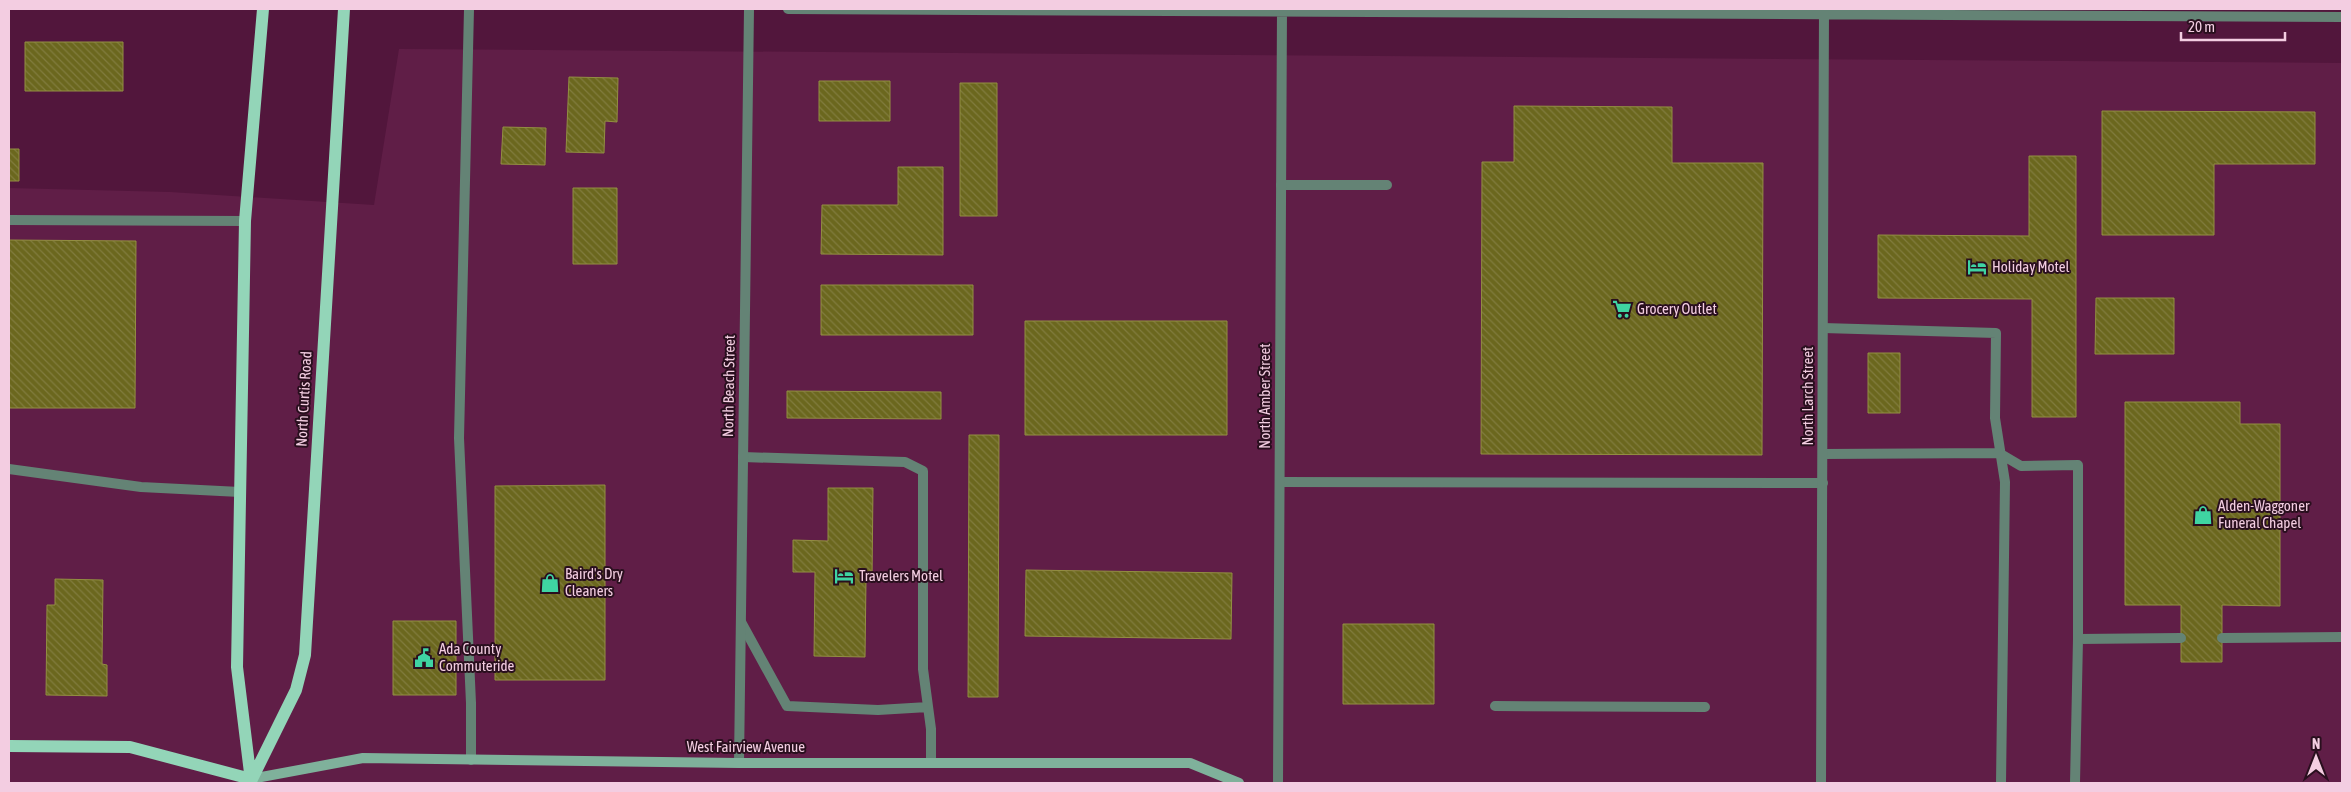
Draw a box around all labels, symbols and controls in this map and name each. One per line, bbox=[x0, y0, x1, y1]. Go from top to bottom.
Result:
scale bar bbox=[2181, 10, 2285, 42]
text: 20 m bbox=[2188, 18, 2215, 35]
hotel icon: Holiday Motel bbox=[1966, 256, 1988, 278]
place label: Holiday Motel bbox=[1992, 258, 2070, 275]
supermarket icon: Grocery Outlet bbox=[1611, 298, 1633, 320]
place label: Grocery Outlet bbox=[1637, 300, 1717, 317]
street label: North Beach Street bbox=[719, 335, 738, 437]
street label: North Amber Street bbox=[1256, 343, 1273, 449]
street label: North Larch Street bbox=[1799, 347, 1816, 445]
street label: North Curtis Road bbox=[293, 351, 314, 447]
place label: Alden-Waggoner Funeral Chapel bbox=[2218, 497, 2310, 531]
shop icon: Alden-Waggoner Funeral Chapel bbox=[2192, 504, 2214, 526]
place label: Baird's Dry Cleaners bbox=[565, 565, 623, 599]
hotel icon: Travelers Motel bbox=[833, 565, 855, 587]
place label: Travelers Motel bbox=[859, 567, 943, 584]
shop icon: Baird's Dry Cleaners bbox=[539, 572, 561, 594]
place label: Ada County Commuteride bbox=[439, 640, 515, 674]
public building icon: Ada County Commuteride bbox=[413, 647, 435, 669]
north arrow bbox=[2291, 732, 2341, 782]
text: N bbox=[2312, 736, 2320, 752]
street label: West Fairview Avenue bbox=[687, 738, 805, 755]

